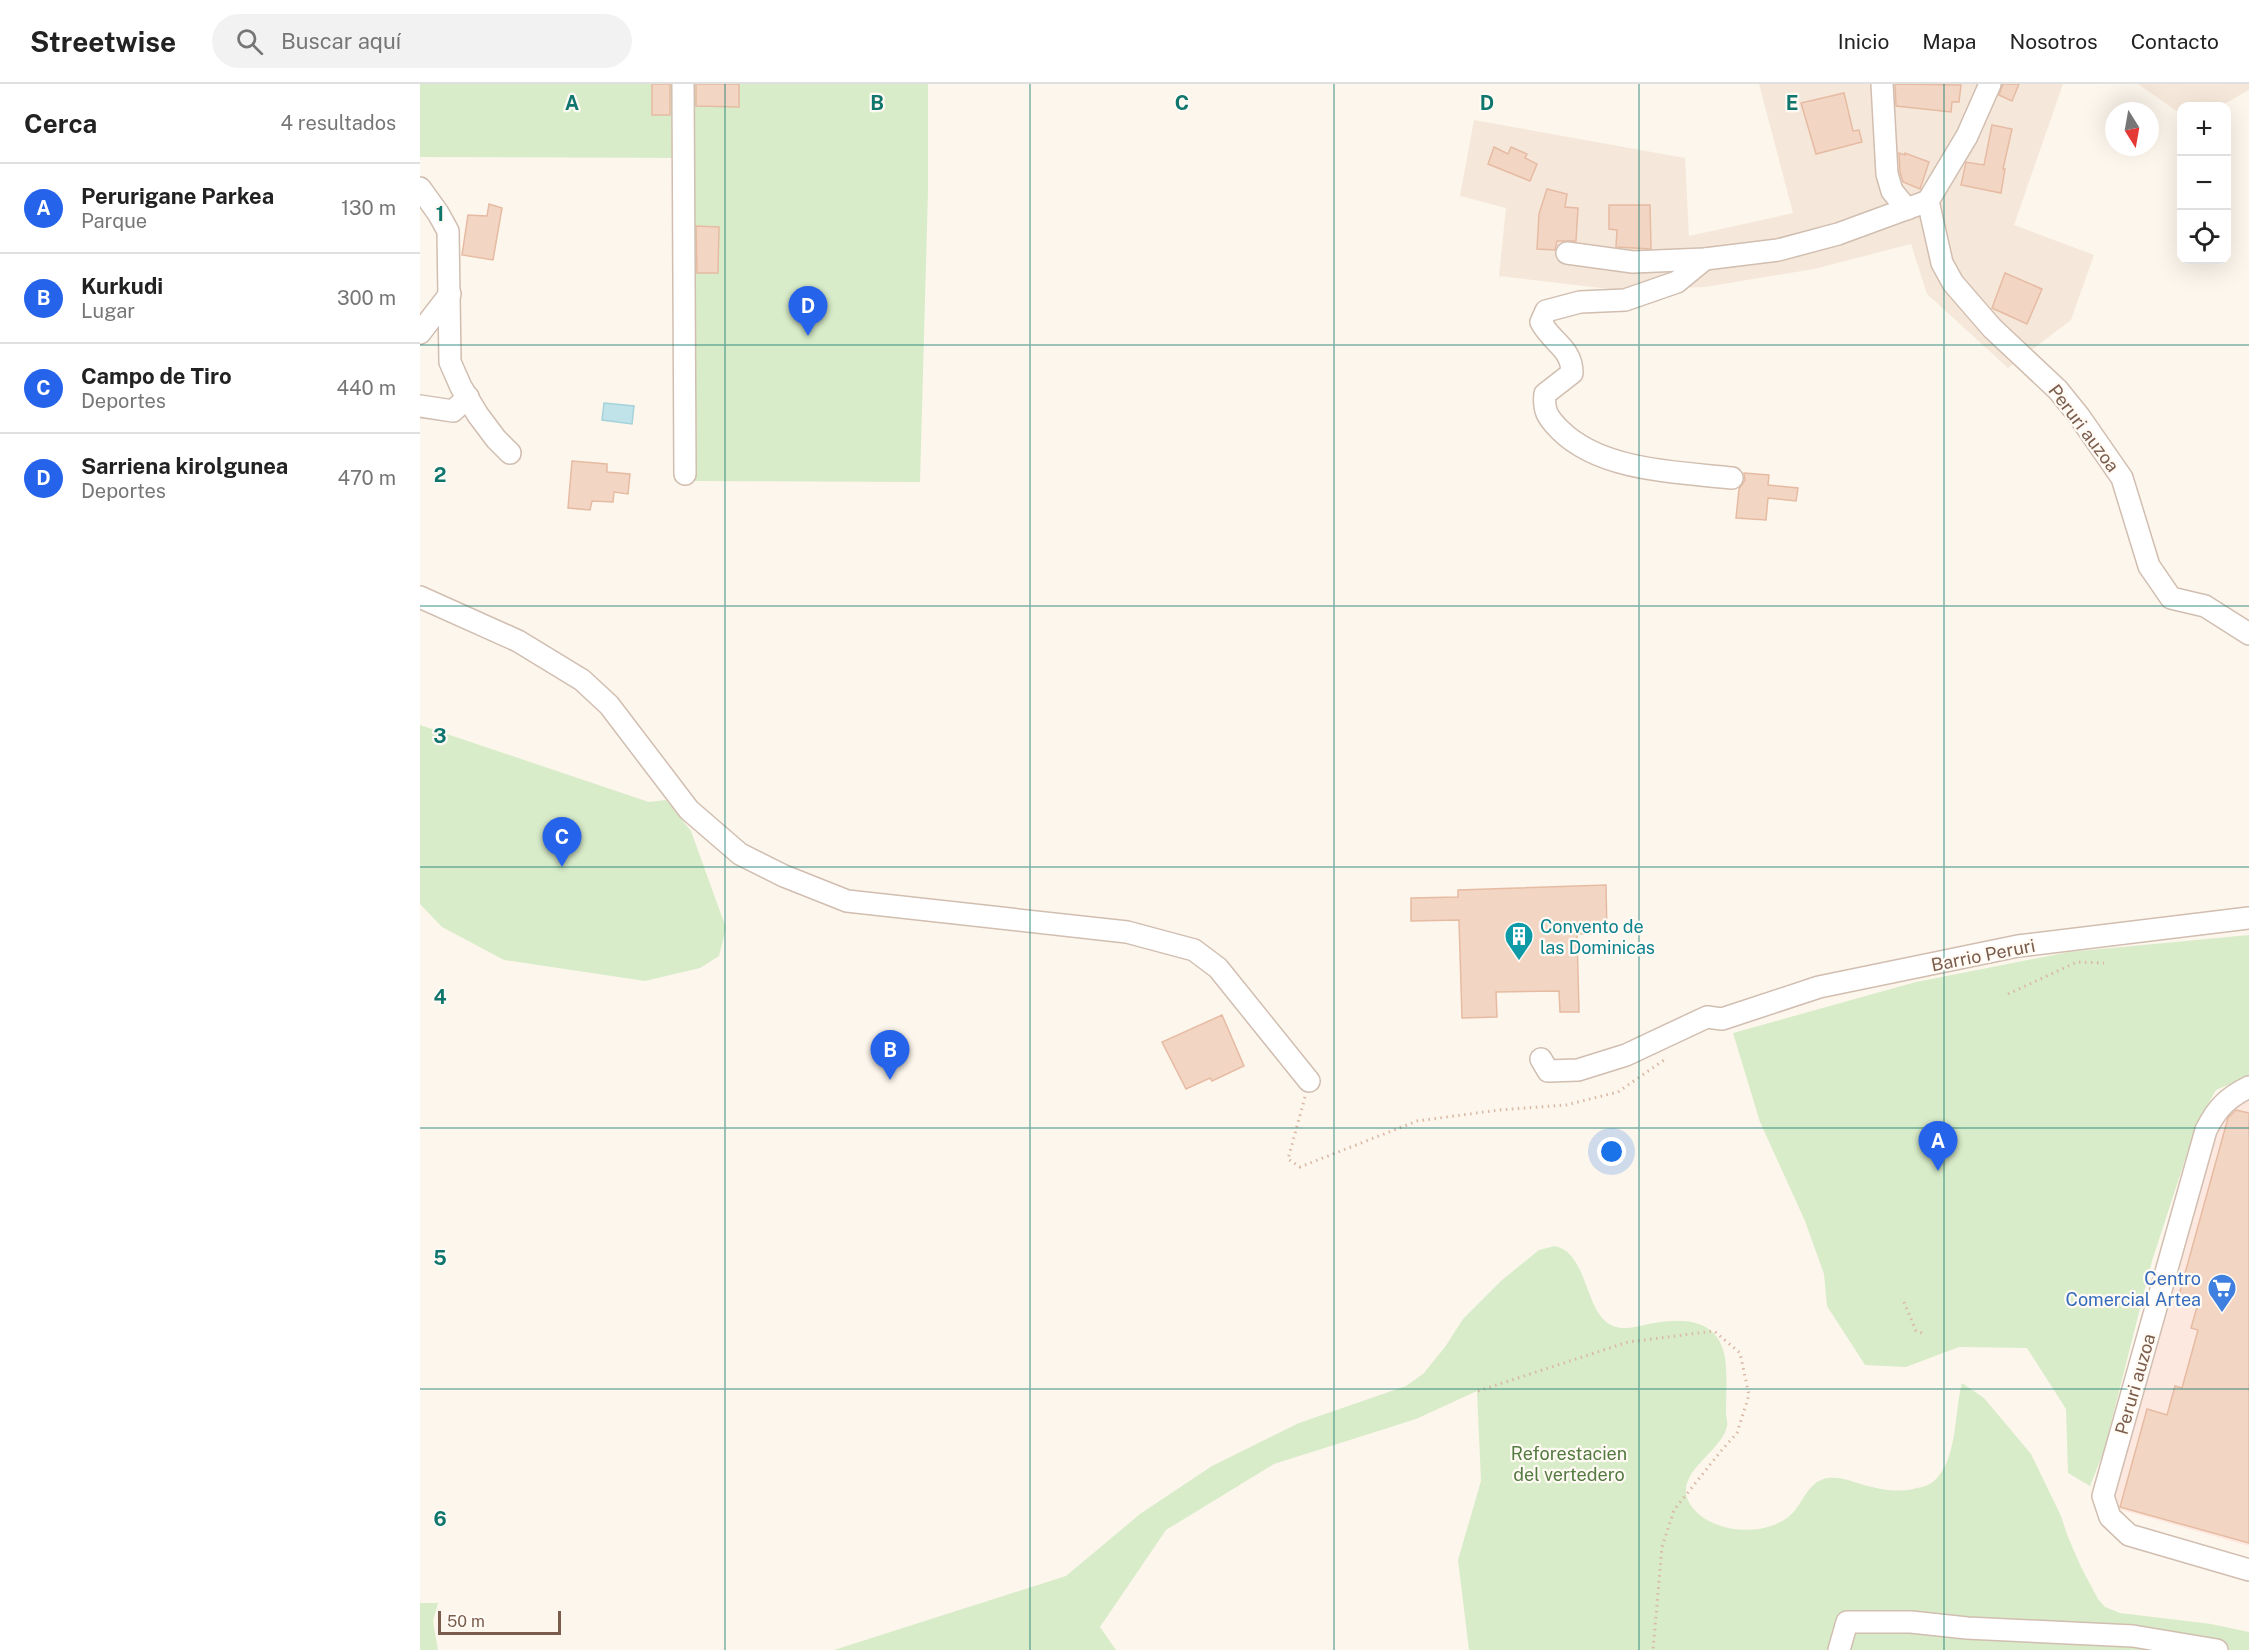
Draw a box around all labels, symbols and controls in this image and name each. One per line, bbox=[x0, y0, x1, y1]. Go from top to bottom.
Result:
search box bbox=[212, 14, 632, 68]
text: Streetwise bbox=[30, 25, 176, 58]
icon: search bbox=[233, 25, 266, 58]
text: Buscar aquí bbox=[281, 28, 401, 54]
text: Inicio bbox=[1838, 29, 1889, 54]
text: Mapa bbox=[1922, 29, 1976, 54]
text: Nosotros bbox=[2009, 29, 2098, 54]
text: Contacto bbox=[2131, 29, 2219, 54]
text: A bbox=[565, 91, 579, 115]
text: B bbox=[870, 91, 884, 115]
text: C bbox=[1175, 91, 1189, 115]
text: D bbox=[1480, 91, 1494, 115]
text: E bbox=[1786, 91, 1798, 115]
north arrow bbox=[2105, 102, 2159, 156]
map controls bbox=[2177, 102, 2231, 264]
button: + bbox=[2177, 102, 2231, 156]
text: Cerca bbox=[24, 108, 97, 139]
text: 4 resultados bbox=[280, 111, 396, 135]
button: − bbox=[2177, 156, 2231, 210]
text: Perurigane Parkea bbox=[81, 183, 274, 209]
text: A bbox=[36, 196, 51, 220]
text: 130 m bbox=[341, 196, 396, 220]
text: 1 bbox=[436, 202, 444, 226]
text: Parque bbox=[81, 209, 147, 233]
button: locate bbox=[2177, 210, 2231, 264]
text: Kurkudi bbox=[81, 273, 163, 299]
text: B bbox=[37, 286, 50, 310]
text: 300 m bbox=[337, 286, 396, 310]
pin: D bbox=[788, 286, 828, 336]
text: Lugar bbox=[81, 299, 135, 323]
text: Campo de Tiro bbox=[81, 363, 232, 389]
text: C bbox=[36, 376, 51, 400]
text: 440 m bbox=[336, 376, 396, 400]
street label: Peruri auzoa bbox=[2044, 380, 2124, 476]
text: Deportes bbox=[81, 389, 166, 413]
text: Sarriena kirolgunea bbox=[81, 453, 288, 479]
text: 2 bbox=[434, 463, 446, 487]
text: D bbox=[36, 466, 51, 490]
text: 470 m bbox=[337, 466, 396, 490]
text: Deportes bbox=[81, 479, 166, 503]
text: 3 bbox=[433, 724, 447, 748]
pin: C bbox=[542, 818, 582, 867]
place label: Convento de las Dominicas bbox=[1540, 916, 1655, 958]
building icon: Convento de las Dominicas bbox=[1503, 920, 1535, 962]
street label: Barrio Peruri bbox=[1929, 935, 2037, 975]
text: 4 bbox=[433, 985, 447, 1009]
pin: B bbox=[870, 1030, 910, 1080]
pin: A bbox=[1918, 1122, 1958, 1171]
your location bbox=[1597, 1137, 1626, 1166]
text: 5 bbox=[433, 1246, 447, 1270]
place label: Centro Comercial Artea bbox=[2066, 1268, 2201, 1310]
supermarket icon: Centro Comercial Artea bbox=[2206, 1272, 2238, 1314]
street label: Peruri auzoa bbox=[2111, 1331, 2159, 1437]
park label: Reforestacien del vertedero bbox=[1511, 1443, 1627, 1485]
text: 6 bbox=[433, 1507, 447, 1531]
scale bar bbox=[438, 1608, 561, 1636]
text: 50 m bbox=[447, 1612, 485, 1631]

